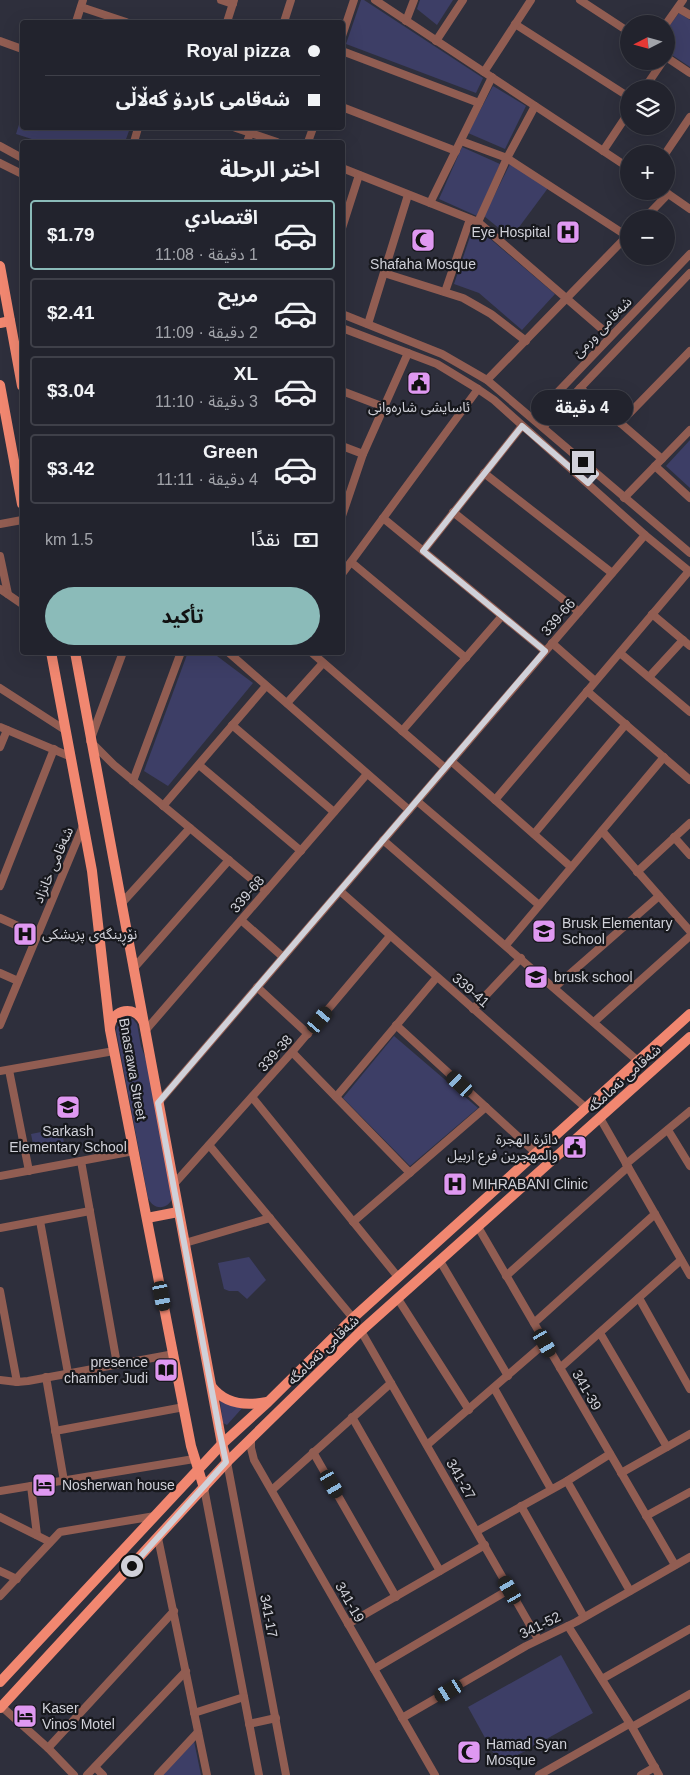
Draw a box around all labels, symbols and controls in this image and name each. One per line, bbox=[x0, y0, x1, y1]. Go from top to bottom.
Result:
north arrow bbox=[620, 15, 675, 70]
map controls bbox=[620, 15, 675, 265]
text: Royal pizza bbox=[187, 40, 290, 61]
button: layers bbox=[620, 80, 675, 135]
text: شەقامی کاردۆ گەڵاڵی bbox=[116, 89, 290, 110]
button: + bbox=[620, 145, 675, 200]
text: اختر الرحلة bbox=[220, 157, 320, 182]
text: اقتصادي bbox=[185, 207, 258, 228]
button: − bbox=[620, 210, 675, 265]
icon: car bbox=[273, 213, 318, 258]
hospital icon: Eye Hospital bbox=[555, 219, 581, 245]
text: $1.79 bbox=[47, 224, 95, 245]
place label: Eye Hospital bbox=[471, 224, 550, 240]
mosque icon: Shafaha Mosque bbox=[410, 227, 436, 253]
text: 1 دقيقة · 11:08 bbox=[155, 246, 258, 263]
place label: Shafaha Mosque bbox=[370, 256, 476, 272]
text: مريح bbox=[218, 285, 258, 306]
icon: car bbox=[273, 291, 318, 336]
street label: شەقامی ورمێ bbox=[569, 293, 636, 361]
text: $2.41 bbox=[47, 302, 95, 323]
text: 2 دقيقة · 11:09 bbox=[155, 324, 258, 341]
text: XL bbox=[234, 363, 258, 384]
icon: car bbox=[273, 369, 318, 414]
public building icon: ئاسایشی شارەوانی bbox=[406, 370, 432, 396]
text: $3.04 bbox=[47, 380, 95, 401]
callout: 4 دقيقة bbox=[532, 390, 634, 424]
text: 3 دقيقة · 11:10 bbox=[155, 393, 258, 410]
place label: ئاسایشی شارەوانی bbox=[368, 399, 470, 416]
text: 4 دقيقة bbox=[555, 399, 609, 416]
text: Green bbox=[203, 441, 258, 462]
icon: car bbox=[273, 447, 318, 492]
route end bbox=[572, 451, 594, 473]
text: $3.42 bbox=[47, 458, 95, 479]
text: 4 دقيقة · 11:11 bbox=[156, 471, 258, 488]
icon: cash bbox=[292, 526, 320, 554]
text: نقدًا bbox=[251, 529, 280, 550]
text: 1.5 km bbox=[45, 531, 93, 548]
button: تأكيد bbox=[45, 587, 320, 645]
street label: 339-66 bbox=[538, 595, 578, 639]
street label: شەقامی خانزاد bbox=[30, 825, 77, 906]
street label: 339-68 bbox=[227, 872, 267, 916]
place label: Brusk Elementary School bbox=[562, 915, 672, 947]
school or university icon: Brusk Elementary School bbox=[531, 918, 557, 944]
hospital icon: نۆڕینگەی پزیشکی bbox=[12, 921, 38, 947]
place label: نۆڕینگەی پزیشکی bbox=[42, 926, 138, 946]
school or university icon: brusk school bbox=[523, 964, 549, 990]
place label: brusk school bbox=[554, 969, 633, 985]
street label: 339-41 bbox=[449, 970, 493, 1010]
car bbox=[304, 1004, 335, 1036]
street label: Bnasrawa Street bbox=[116, 1017, 150, 1121]
street label: 339-38 bbox=[254, 1031, 296, 1075]
street label: شەقامی نەمامگە bbox=[584, 1041, 665, 1116]
car bbox=[443, 1068, 476, 1100]
school or university icon: Sarkash Elementary School bbox=[55, 1094, 81, 1120]
place label: Sarkash Elementary School bbox=[9, 1123, 127, 1155]
place label: دائرة الهجرة والمهجرين فرع اربيل bbox=[447, 1131, 558, 1166]
public building icon: دائرة الهجرة والمهجرين فرع اربيل bbox=[562, 1134, 588, 1160]
hospital icon: MIHRABANI Clinic bbox=[442, 1171, 468, 1197]
place label: MIHRABANI Clinic bbox=[472, 1176, 588, 1192]
car bbox=[151, 1280, 172, 1312]
street label: شەقامی نەمامگە bbox=[284, 1312, 363, 1389]
car bbox=[531, 1326, 558, 1360]
place label: presence chamber Judi bbox=[64, 1354, 148, 1386]
library icon: presence chamber Judi bbox=[153, 1357, 179, 1383]
street label: 341-39 bbox=[569, 1367, 605, 1413]
street label: 341-27 bbox=[443, 1456, 479, 1502]
car bbox=[318, 1467, 345, 1501]
hotel icon: Nosherwan house bbox=[31, 1472, 57, 1498]
place label: Nosherwan house bbox=[62, 1477, 175, 1493]
route start bbox=[121, 1555, 143, 1577]
car bbox=[496, 1573, 523, 1607]
street label: 341-19 bbox=[332, 1579, 368, 1625]
street label: 341-17 bbox=[257, 1593, 281, 1639]
street label: 341-52 bbox=[517, 1608, 563, 1642]
car bbox=[432, 1677, 465, 1705]
place label: Kaser Vinos Motel bbox=[42, 1700, 115, 1732]
hotel icon: Kaser Vinos Motel bbox=[12, 1703, 38, 1729]
place label: Hamad Syan Mosque bbox=[486, 1736, 567, 1768]
mosque icon: Hamad Syan Mosque bbox=[456, 1739, 482, 1765]

